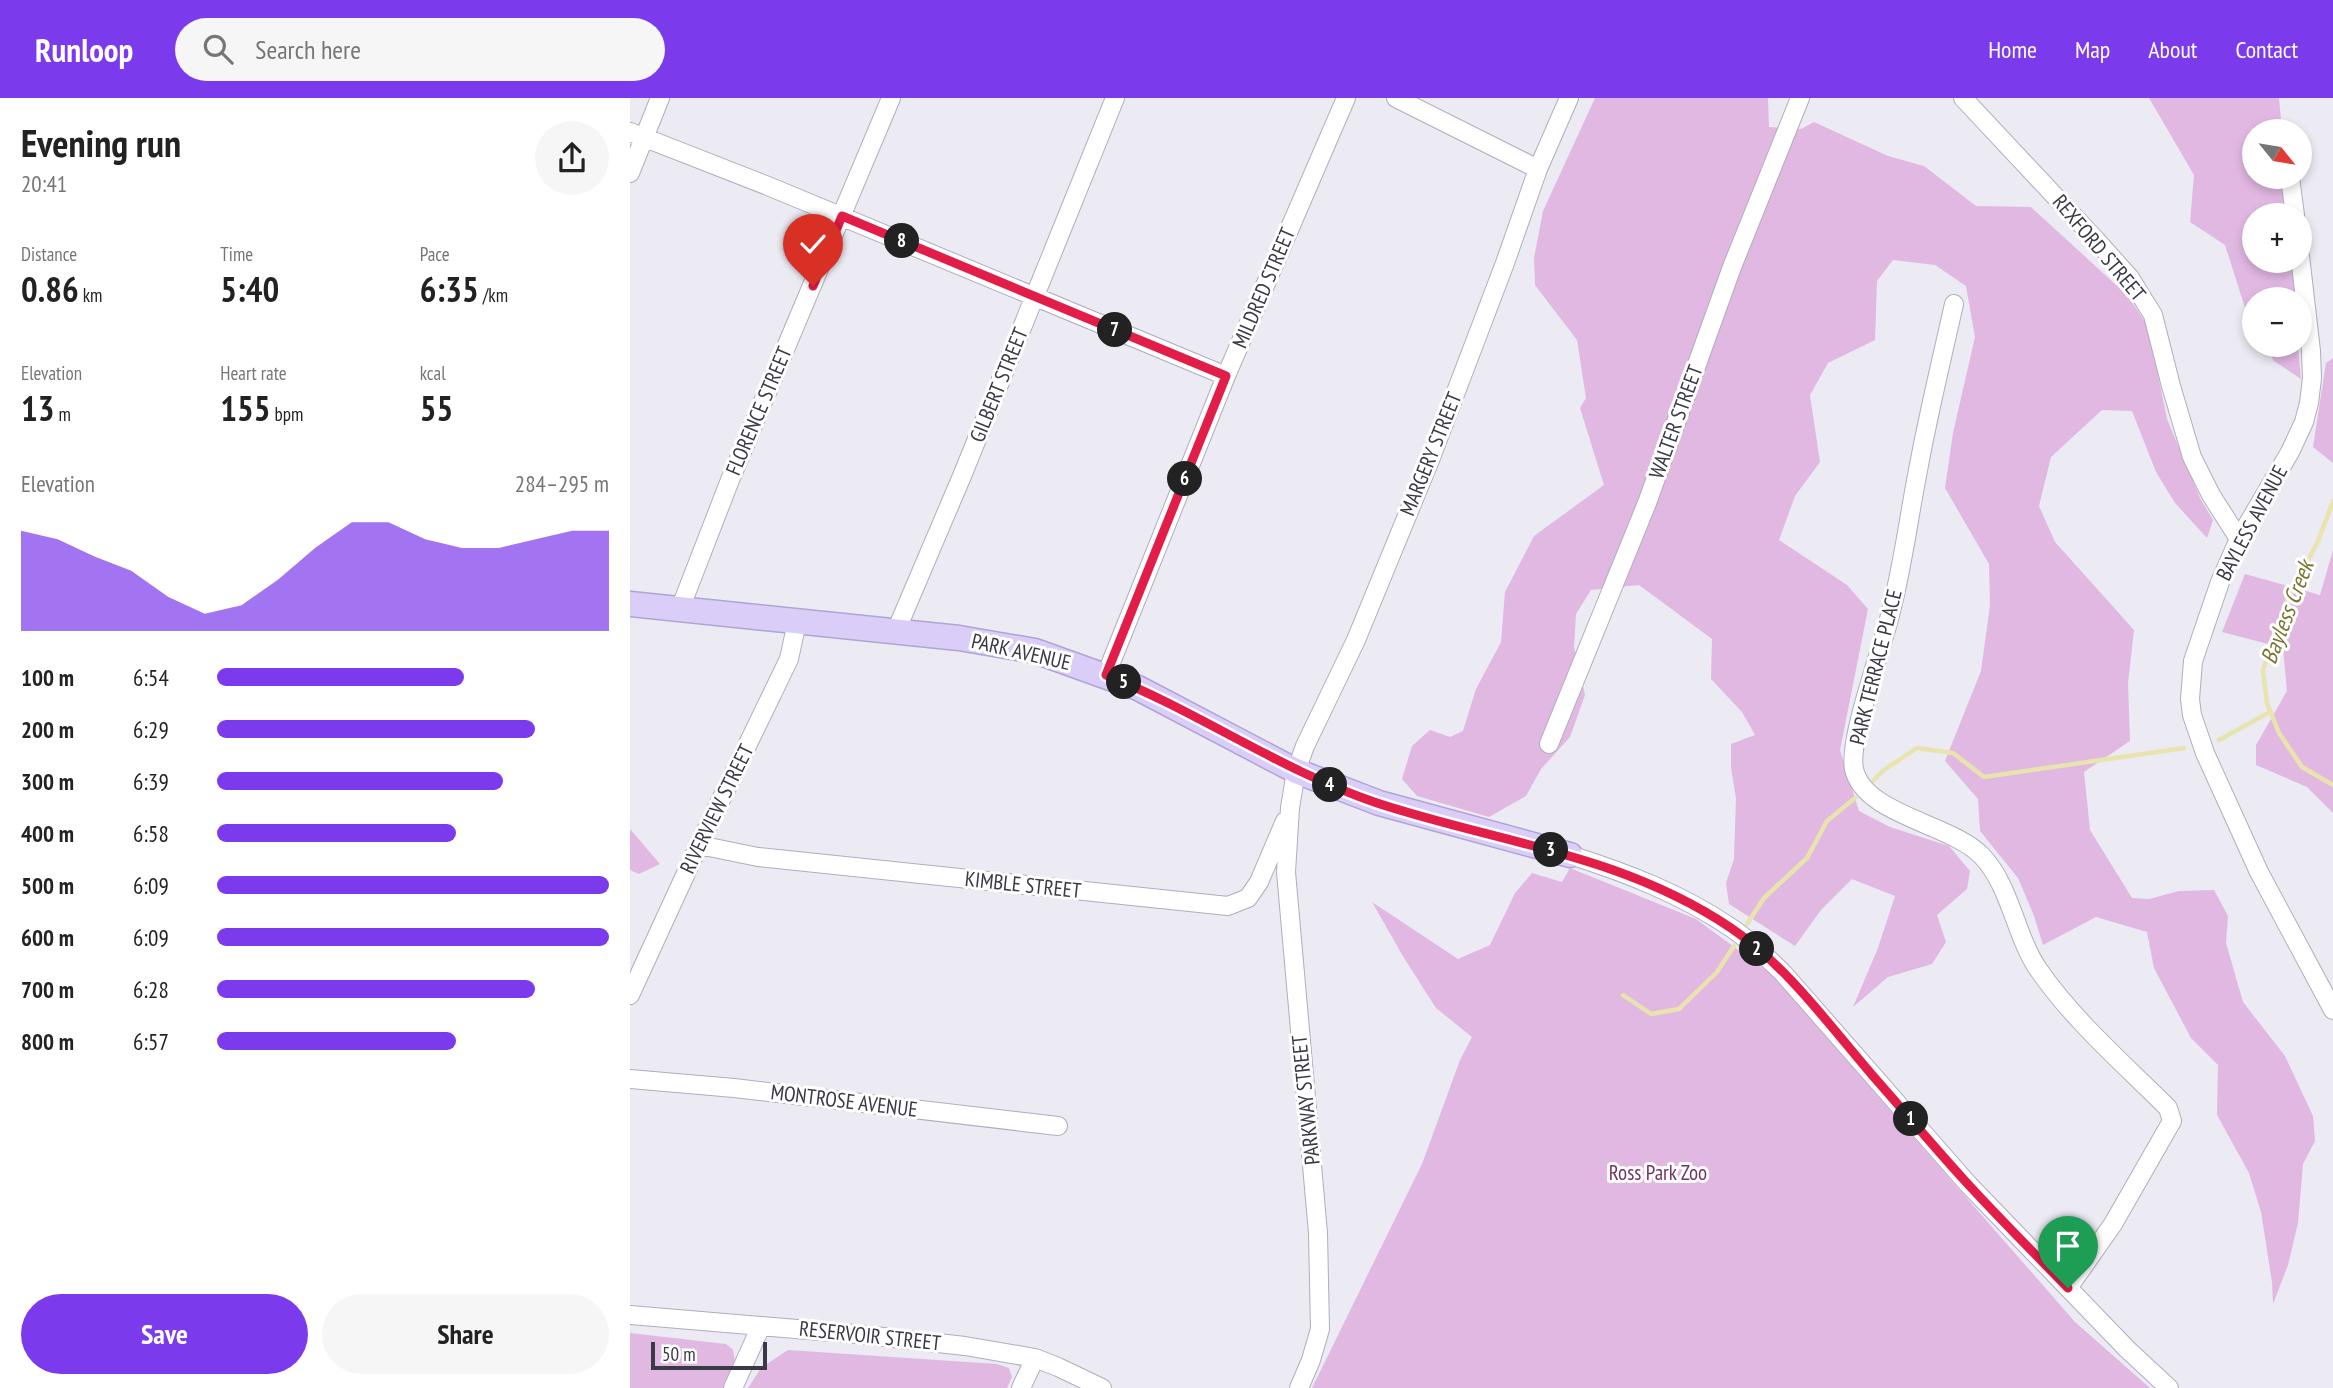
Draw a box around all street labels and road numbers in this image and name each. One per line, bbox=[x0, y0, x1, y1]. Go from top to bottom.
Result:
street label: REXFORD STREET bbox=[2047, 189, 2152, 307]
street label: MILDRED STREET bbox=[1226, 223, 1301, 352]
street label: GILBERT STREET bbox=[963, 323, 1034, 446]
street label: FLORENCE STREET bbox=[719, 342, 798, 479]
street label: WALTER STREET bbox=[1643, 361, 1709, 482]
street label: MARGERY STREET bbox=[1394, 388, 1468, 519]
street label: BAYLESS AVENUE bbox=[2210, 460, 2293, 585]
street label: PARK TERRACE PLACE bbox=[1843, 586, 1908, 747]
street label: PARK AVENUE bbox=[969, 627, 1073, 676]
street label: RIVERVIEW STREET bbox=[674, 739, 760, 878]
street label: KIMBLE STREET bbox=[964, 865, 1083, 904]
street label: PARKWAY STREET bbox=[1285, 1033, 1326, 1166]
street label: MONTROSE AVENUE bbox=[769, 1078, 919, 1123]
street label: RESERVOIR STREET bbox=[798, 1315, 943, 1356]

